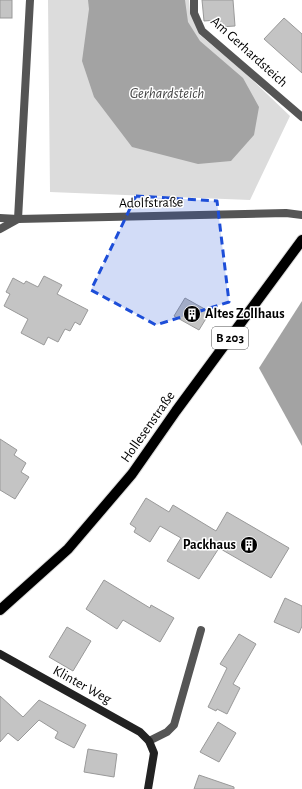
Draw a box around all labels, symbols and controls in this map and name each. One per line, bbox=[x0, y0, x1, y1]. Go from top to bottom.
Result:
street label: Am Gerhardsteich bbox=[208, 14, 290, 90]
water label: Gerhardsteich bbox=[130, 86, 204, 101]
street label: Adolfstraße bbox=[119, 195, 183, 211]
building icon: Altes Zollhaus bbox=[182, 304, 202, 324]
place label: Altes Zollhaus bbox=[205, 307, 285, 321]
road number: B 203 bbox=[212, 327, 248, 349]
street label: Hollesenstraße bbox=[118, 389, 178, 465]
building icon: Packhaus bbox=[239, 535, 259, 555]
place label: Packhaus bbox=[183, 538, 236, 552]
street label: Klinter Weg bbox=[50, 663, 114, 707]

